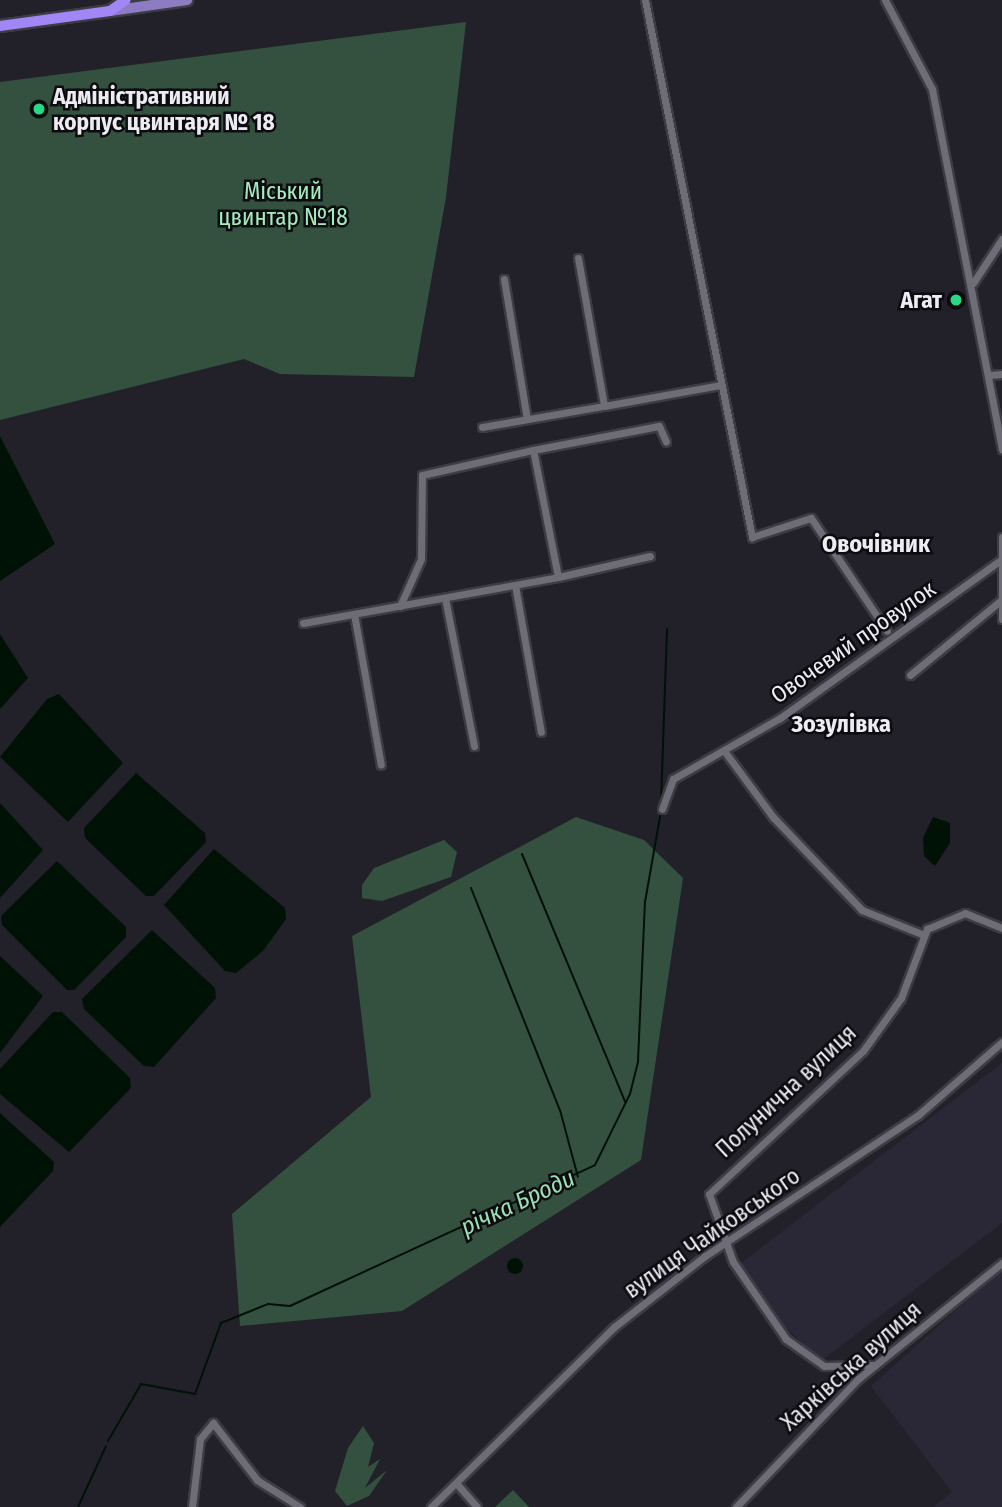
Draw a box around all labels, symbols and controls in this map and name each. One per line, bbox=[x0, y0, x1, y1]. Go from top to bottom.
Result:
place label: Адміністративний корпус цвинтаря № 18 bbox=[53, 82, 275, 136]
marker: Адміністративний корпус цвинтаря № 18 bbox=[31, 101, 47, 117]
park label: Міський цвинтар №18 bbox=[218, 177, 348, 231]
place label: Агат bbox=[900, 286, 942, 314]
marker: Агат bbox=[948, 292, 964, 308]
district label: Овочівник bbox=[822, 531, 930, 559]
street label: Овочевий провулок bbox=[765, 575, 941, 709]
district label: Зозулівка bbox=[791, 711, 891, 739]
street label: Полунична вулиця bbox=[710, 1019, 862, 1163]
street label: вулиця Чайковського bbox=[619, 1162, 805, 1304]
water label: річка Броди bbox=[456, 1164, 580, 1242]
street label: Харківська вулиця bbox=[775, 1296, 927, 1436]

